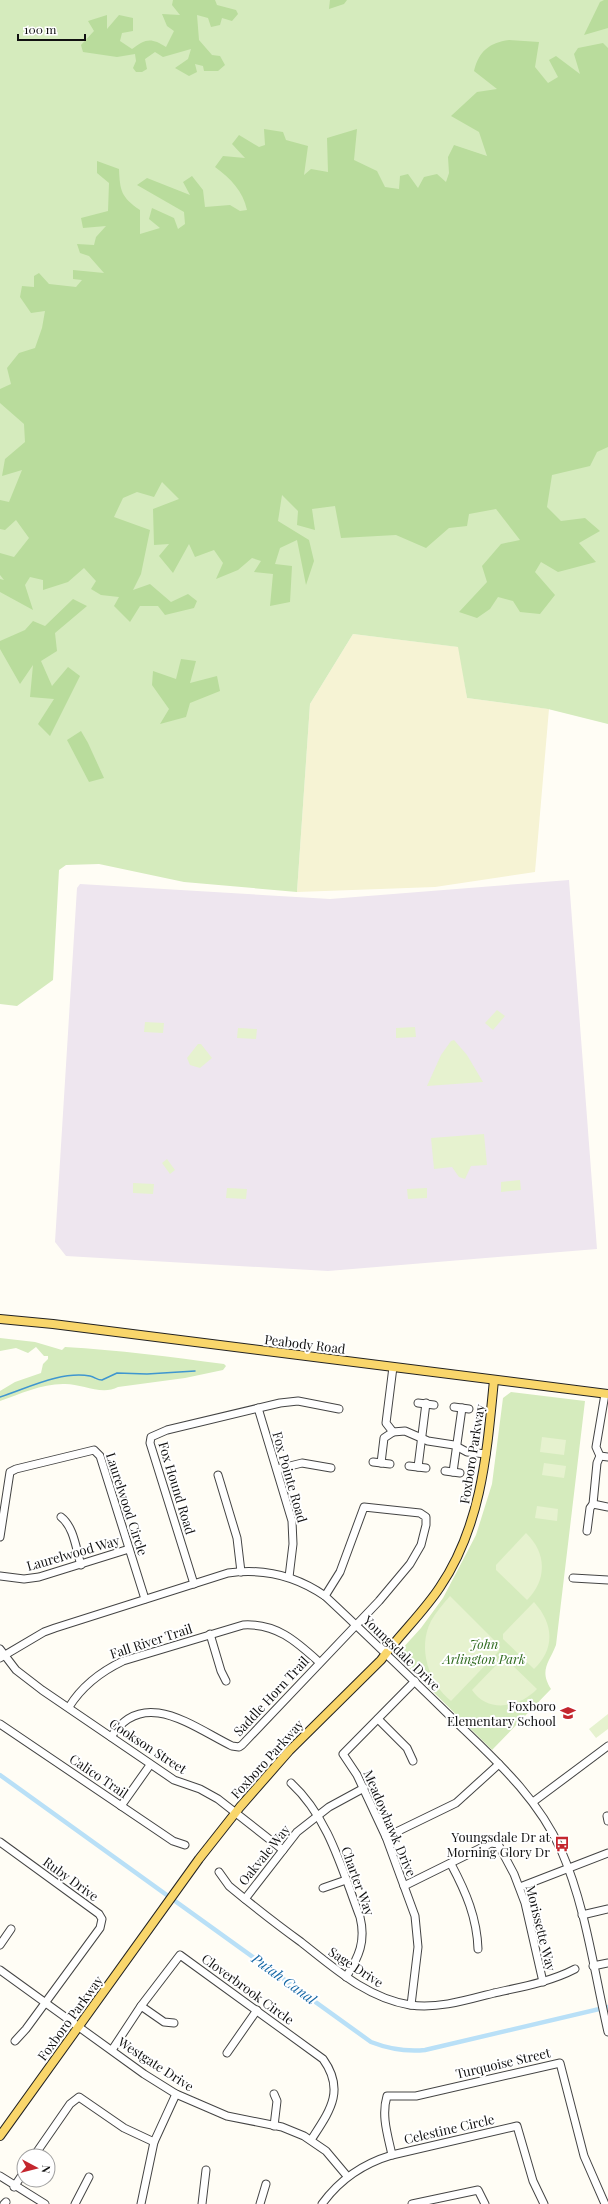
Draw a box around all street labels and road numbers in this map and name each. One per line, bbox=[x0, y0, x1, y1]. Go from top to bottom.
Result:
street label: Peabody Road bbox=[264, 1330, 347, 1357]
street label: Foxboro Parkway bbox=[455, 1402, 488, 1505]
street label: Fox Pointe Road bbox=[269, 1429, 312, 1525]
street label: Fox Hound Road bbox=[155, 1439, 200, 1537]
street label: Laurelwood Circle bbox=[103, 1450, 152, 1558]
street label: Laurelwood Way bbox=[24, 1531, 122, 1574]
street label: Youngsdale Drive bbox=[359, 1611, 445, 1694]
street label: Fall River Trail bbox=[107, 1619, 194, 1662]
street label: Saddle Horn Trail bbox=[229, 1652, 312, 1739]
street label: Cookson Street bbox=[106, 1714, 191, 1777]
street label: Foxboro Parkway bbox=[227, 1715, 307, 1802]
street label: Calico Trail bbox=[67, 1750, 132, 1802]
street label: Meadowhawk Drive bbox=[360, 1767, 421, 1879]
street label: Oakvale Way bbox=[234, 1821, 293, 1888]
street label: Charter Way bbox=[338, 1844, 379, 1918]
street label: Ruby Drive bbox=[40, 1853, 103, 1905]
street label: Morissette Way bbox=[523, 1883, 561, 1973]
street label: Sage Drive bbox=[326, 1943, 387, 1991]
street label: Cloverbrook Circle bbox=[199, 1949, 298, 2028]
street label: Foxboro Parkway bbox=[33, 1972, 106, 2063]
street label: Westgate Drive bbox=[114, 2032, 198, 2095]
street label: Turquoise Street bbox=[454, 2043, 552, 2082]
street label: Celestine Circle bbox=[402, 2110, 496, 2147]

